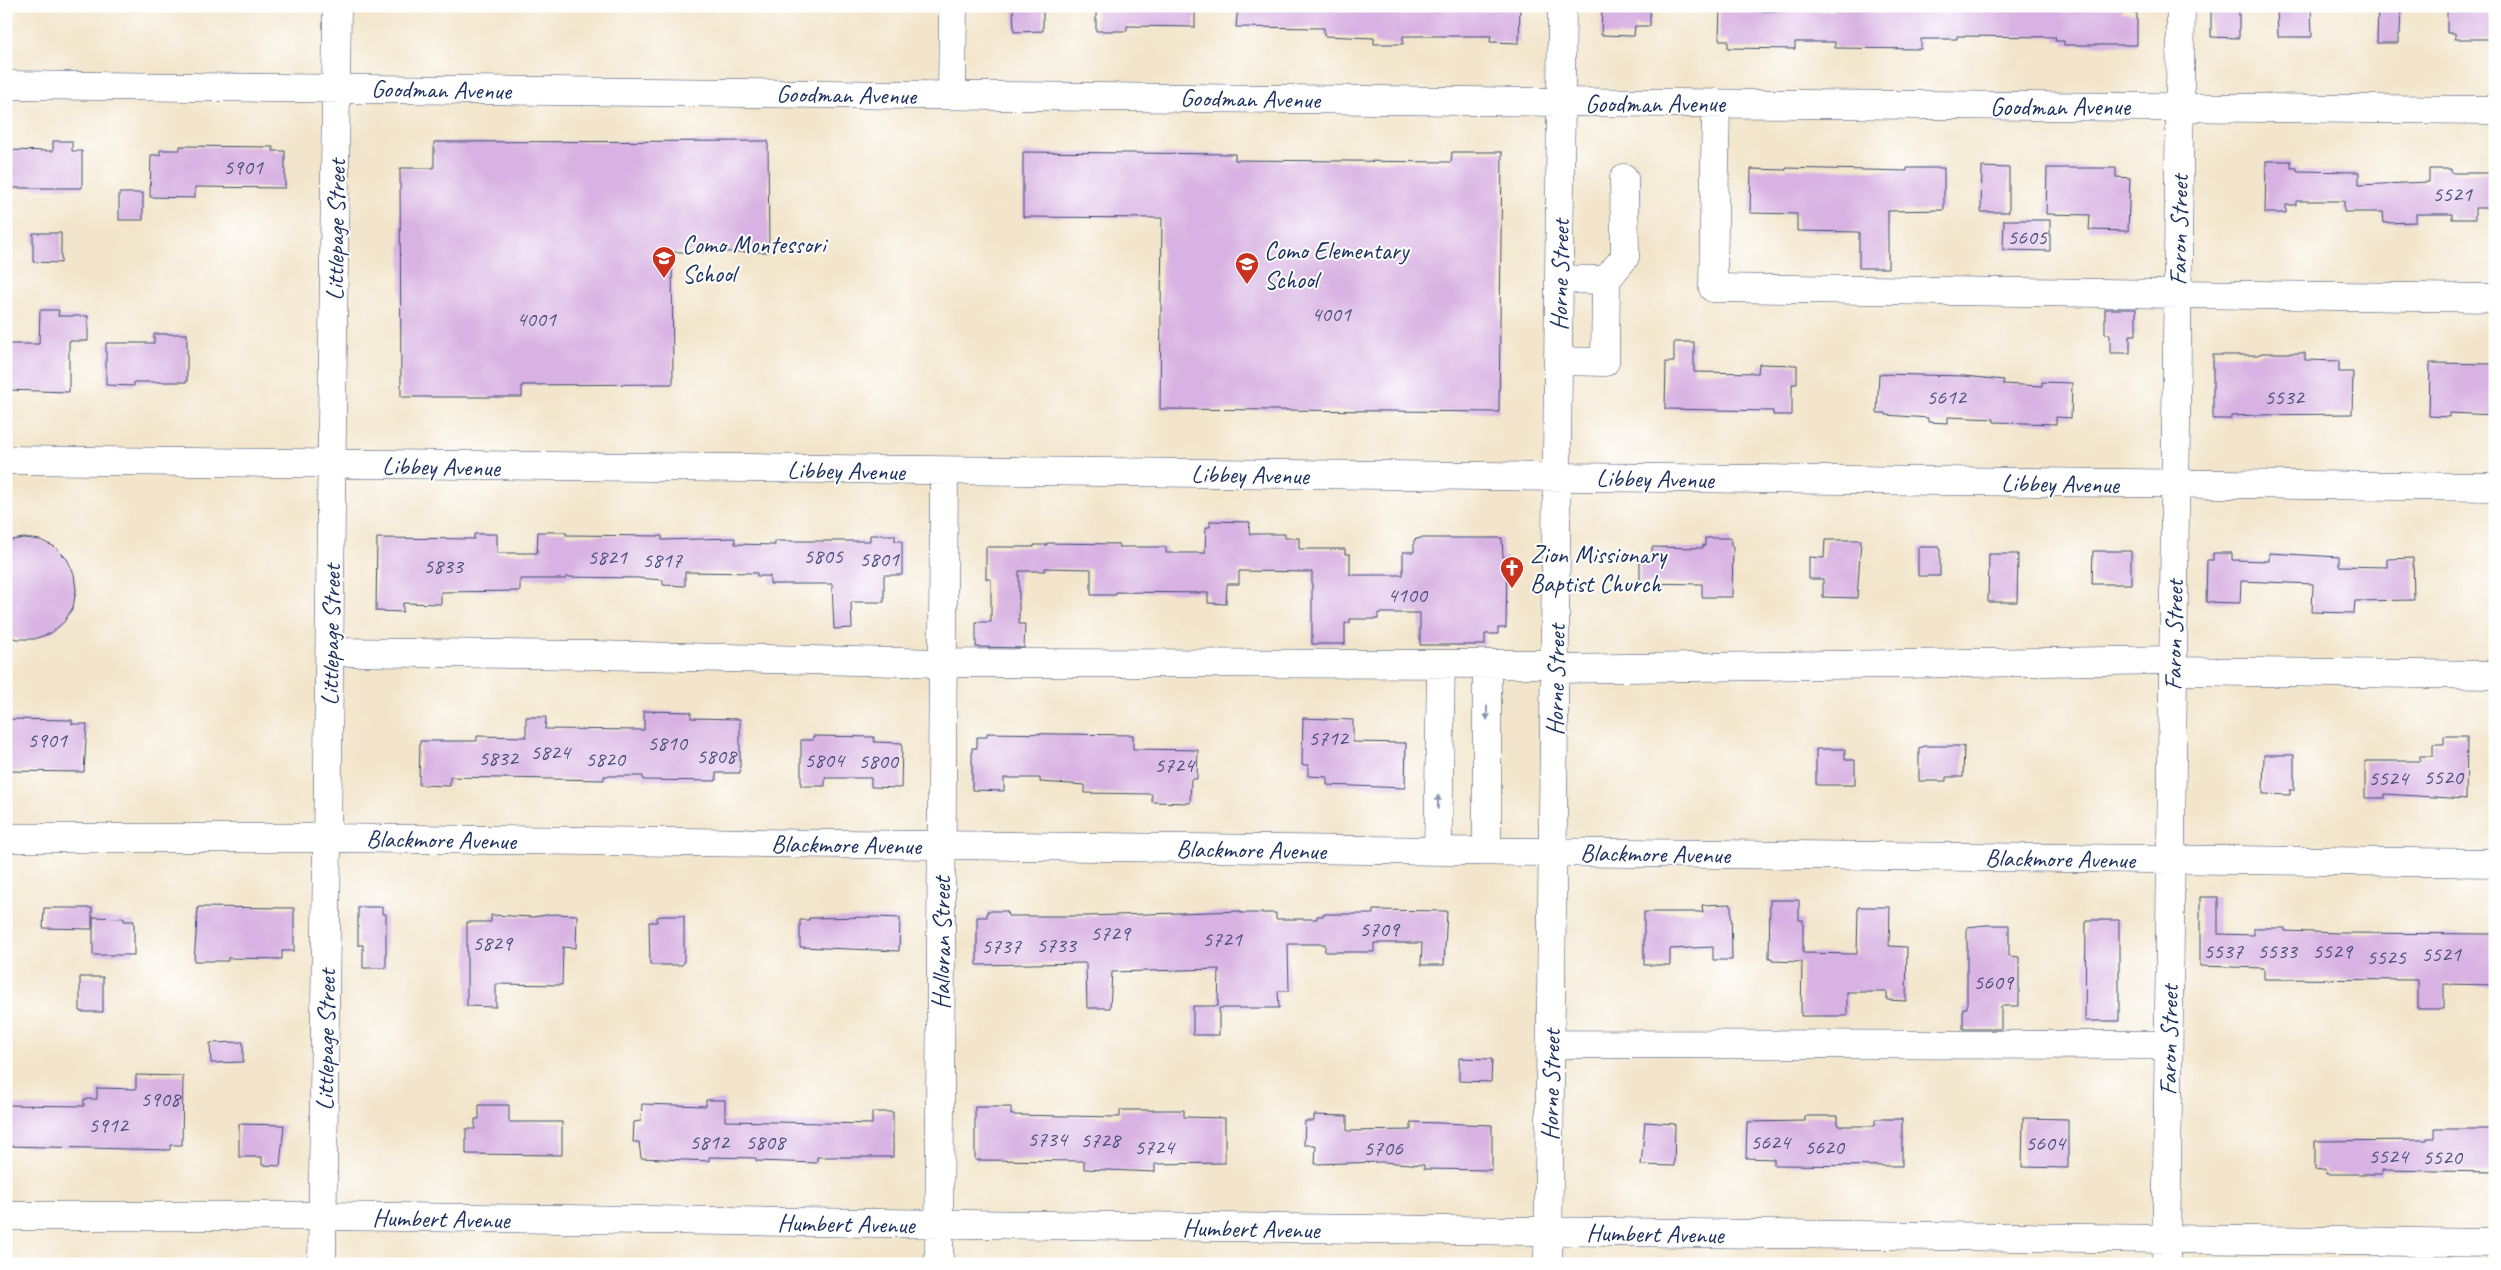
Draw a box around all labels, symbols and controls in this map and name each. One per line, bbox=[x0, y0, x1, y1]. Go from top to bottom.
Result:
street label: Goodman Avenue bbox=[371, 73, 513, 107]
street label: Goodman Avenue bbox=[776, 78, 918, 112]
street label: Goodman Avenue bbox=[1180, 82, 1322, 116]
street label: Goodman Avenue bbox=[1585, 88, 1727, 120]
street label: Goodman Avenue bbox=[1990, 91, 2132, 123]
house number: 5901 bbox=[223, 153, 264, 181]
street label: Littlepage Street bbox=[319, 156, 353, 301]
street label: Faron Street bbox=[2162, 172, 2196, 286]
house number: 5521 bbox=[2432, 180, 2473, 208]
street label: Horne Street bbox=[1543, 216, 1577, 331]
house number: 5605 bbox=[2007, 223, 2048, 251]
place label: Como Montessori School bbox=[682, 229, 829, 290]
place label: Como Elementary School bbox=[1264, 235, 1411, 296]
school or university icon: Como Montessori School bbox=[651, 245, 677, 279]
school or university icon: Como Elementary School bbox=[1234, 251, 1260, 285]
house number: 4001 bbox=[1311, 300, 1352, 328]
house number: 4001 bbox=[516, 305, 557, 333]
house number: 5612 bbox=[1926, 383, 1968, 411]
house number: 5532 bbox=[2264, 383, 2306, 411]
street label: Libbey Avenue bbox=[382, 450, 502, 484]
street label: Libbey Avenue bbox=[787, 454, 907, 488]
street label: Libbey Avenue bbox=[1191, 458, 1311, 492]
street label: Libbey Avenue bbox=[1596, 462, 1716, 496]
street label: Libbey Avenue bbox=[2001, 467, 2121, 501]
place label: Zion Missionary Baptist Church bbox=[1530, 539, 1669, 600]
house number: 5805 bbox=[803, 542, 844, 570]
house number: 5821 bbox=[587, 543, 628, 571]
house number: 5801 bbox=[859, 545, 900, 573]
house number: 5817 bbox=[642, 546, 683, 574]
house number: 5833 bbox=[423, 552, 465, 580]
church icon: Zion Missionary Baptist Church bbox=[1499, 555, 1525, 589]
street label: Littlepage Street bbox=[314, 561, 348, 706]
street label: Faron Street bbox=[2157, 577, 2191, 691]
house number: 4100 bbox=[1387, 581, 1429, 609]
street label: Horne Street bbox=[1539, 621, 1573, 736]
one-way arrow bbox=[1483, 705, 1491, 721]
house number: 5712 bbox=[1308, 724, 1350, 752]
house number: 5901 bbox=[27, 726, 68, 754]
house number: 5810 bbox=[647, 729, 689, 757]
house number: 5824 bbox=[530, 738, 572, 766]
house number: 5808 bbox=[696, 742, 738, 770]
house number: 5832 bbox=[478, 744, 520, 772]
house number: 5820 bbox=[585, 745, 627, 773]
house number: 5804 bbox=[804, 746, 846, 774]
house number: 5800 bbox=[858, 747, 900, 775]
house number: 5724 bbox=[1154, 751, 1196, 779]
house number: 5520 bbox=[2423, 763, 2465, 791]
house number: 5524 bbox=[2368, 764, 2410, 792]
one-way arrow bbox=[1435, 794, 1443, 810]
street label: Blackmore Avenue bbox=[366, 823, 518, 857]
street label: Blackmore Avenue bbox=[771, 828, 923, 862]
street label: Blackmore Avenue bbox=[1176, 833, 1328, 867]
street label: Blackmore Avenue bbox=[1580, 837, 1732, 871]
street label: Blackmore Avenue bbox=[1985, 842, 2137, 876]
street label: Halloran Street bbox=[926, 874, 958, 1009]
house number: 5709 bbox=[1359, 915, 1401, 943]
house number: 5729 bbox=[1090, 919, 1132, 947]
house number: 5721 bbox=[1202, 925, 1243, 953]
house number: 5829 bbox=[472, 929, 514, 957]
house number: 5733 bbox=[1036, 931, 1078, 959]
house number: 5737 bbox=[981, 932, 1022, 960]
house number: 5537 bbox=[2203, 937, 2244, 965]
house number: 5533 bbox=[2257, 937, 2299, 965]
house number: 5529 bbox=[2312, 937, 2354, 965]
house number: 5521 bbox=[2421, 940, 2462, 968]
house number: 5525 bbox=[2366, 943, 2407, 971]
street label: Littlepage Street bbox=[309, 966, 343, 1111]
house number: 5609 bbox=[1973, 968, 2015, 996]
street label: Faron Street bbox=[2152, 982, 2186, 1096]
street label: Horne Street bbox=[1534, 1026, 1568, 1141]
house number: 5908 bbox=[140, 1085, 182, 1113]
house number: 5912 bbox=[88, 1111, 130, 1139]
house number: 5734 bbox=[1027, 1125, 1069, 1153]
house number: 5728 bbox=[1080, 1126, 1122, 1154]
house number: 5812 bbox=[689, 1128, 731, 1156]
house number: 5808 bbox=[745, 1128, 787, 1156]
house number: 5624 bbox=[1750, 1128, 1792, 1156]
house number: 5604 bbox=[2025, 1129, 2067, 1157]
house number: 5724 bbox=[1134, 1133, 1176, 1161]
house number: 5620 bbox=[1804, 1133, 1846, 1161]
house number: 5706 bbox=[1363, 1134, 1404, 1162]
house number: 5524 bbox=[2368, 1142, 2410, 1170]
house number: 5520 bbox=[2422, 1143, 2464, 1171]
street label: Humbert Avenue bbox=[372, 1202, 512, 1236]
street label: Humbert Avenue bbox=[777, 1207, 917, 1241]
street label: Humbert Avenue bbox=[1182, 1212, 1322, 1246]
street label: Humbert Avenue bbox=[1586, 1217, 1726, 1251]

